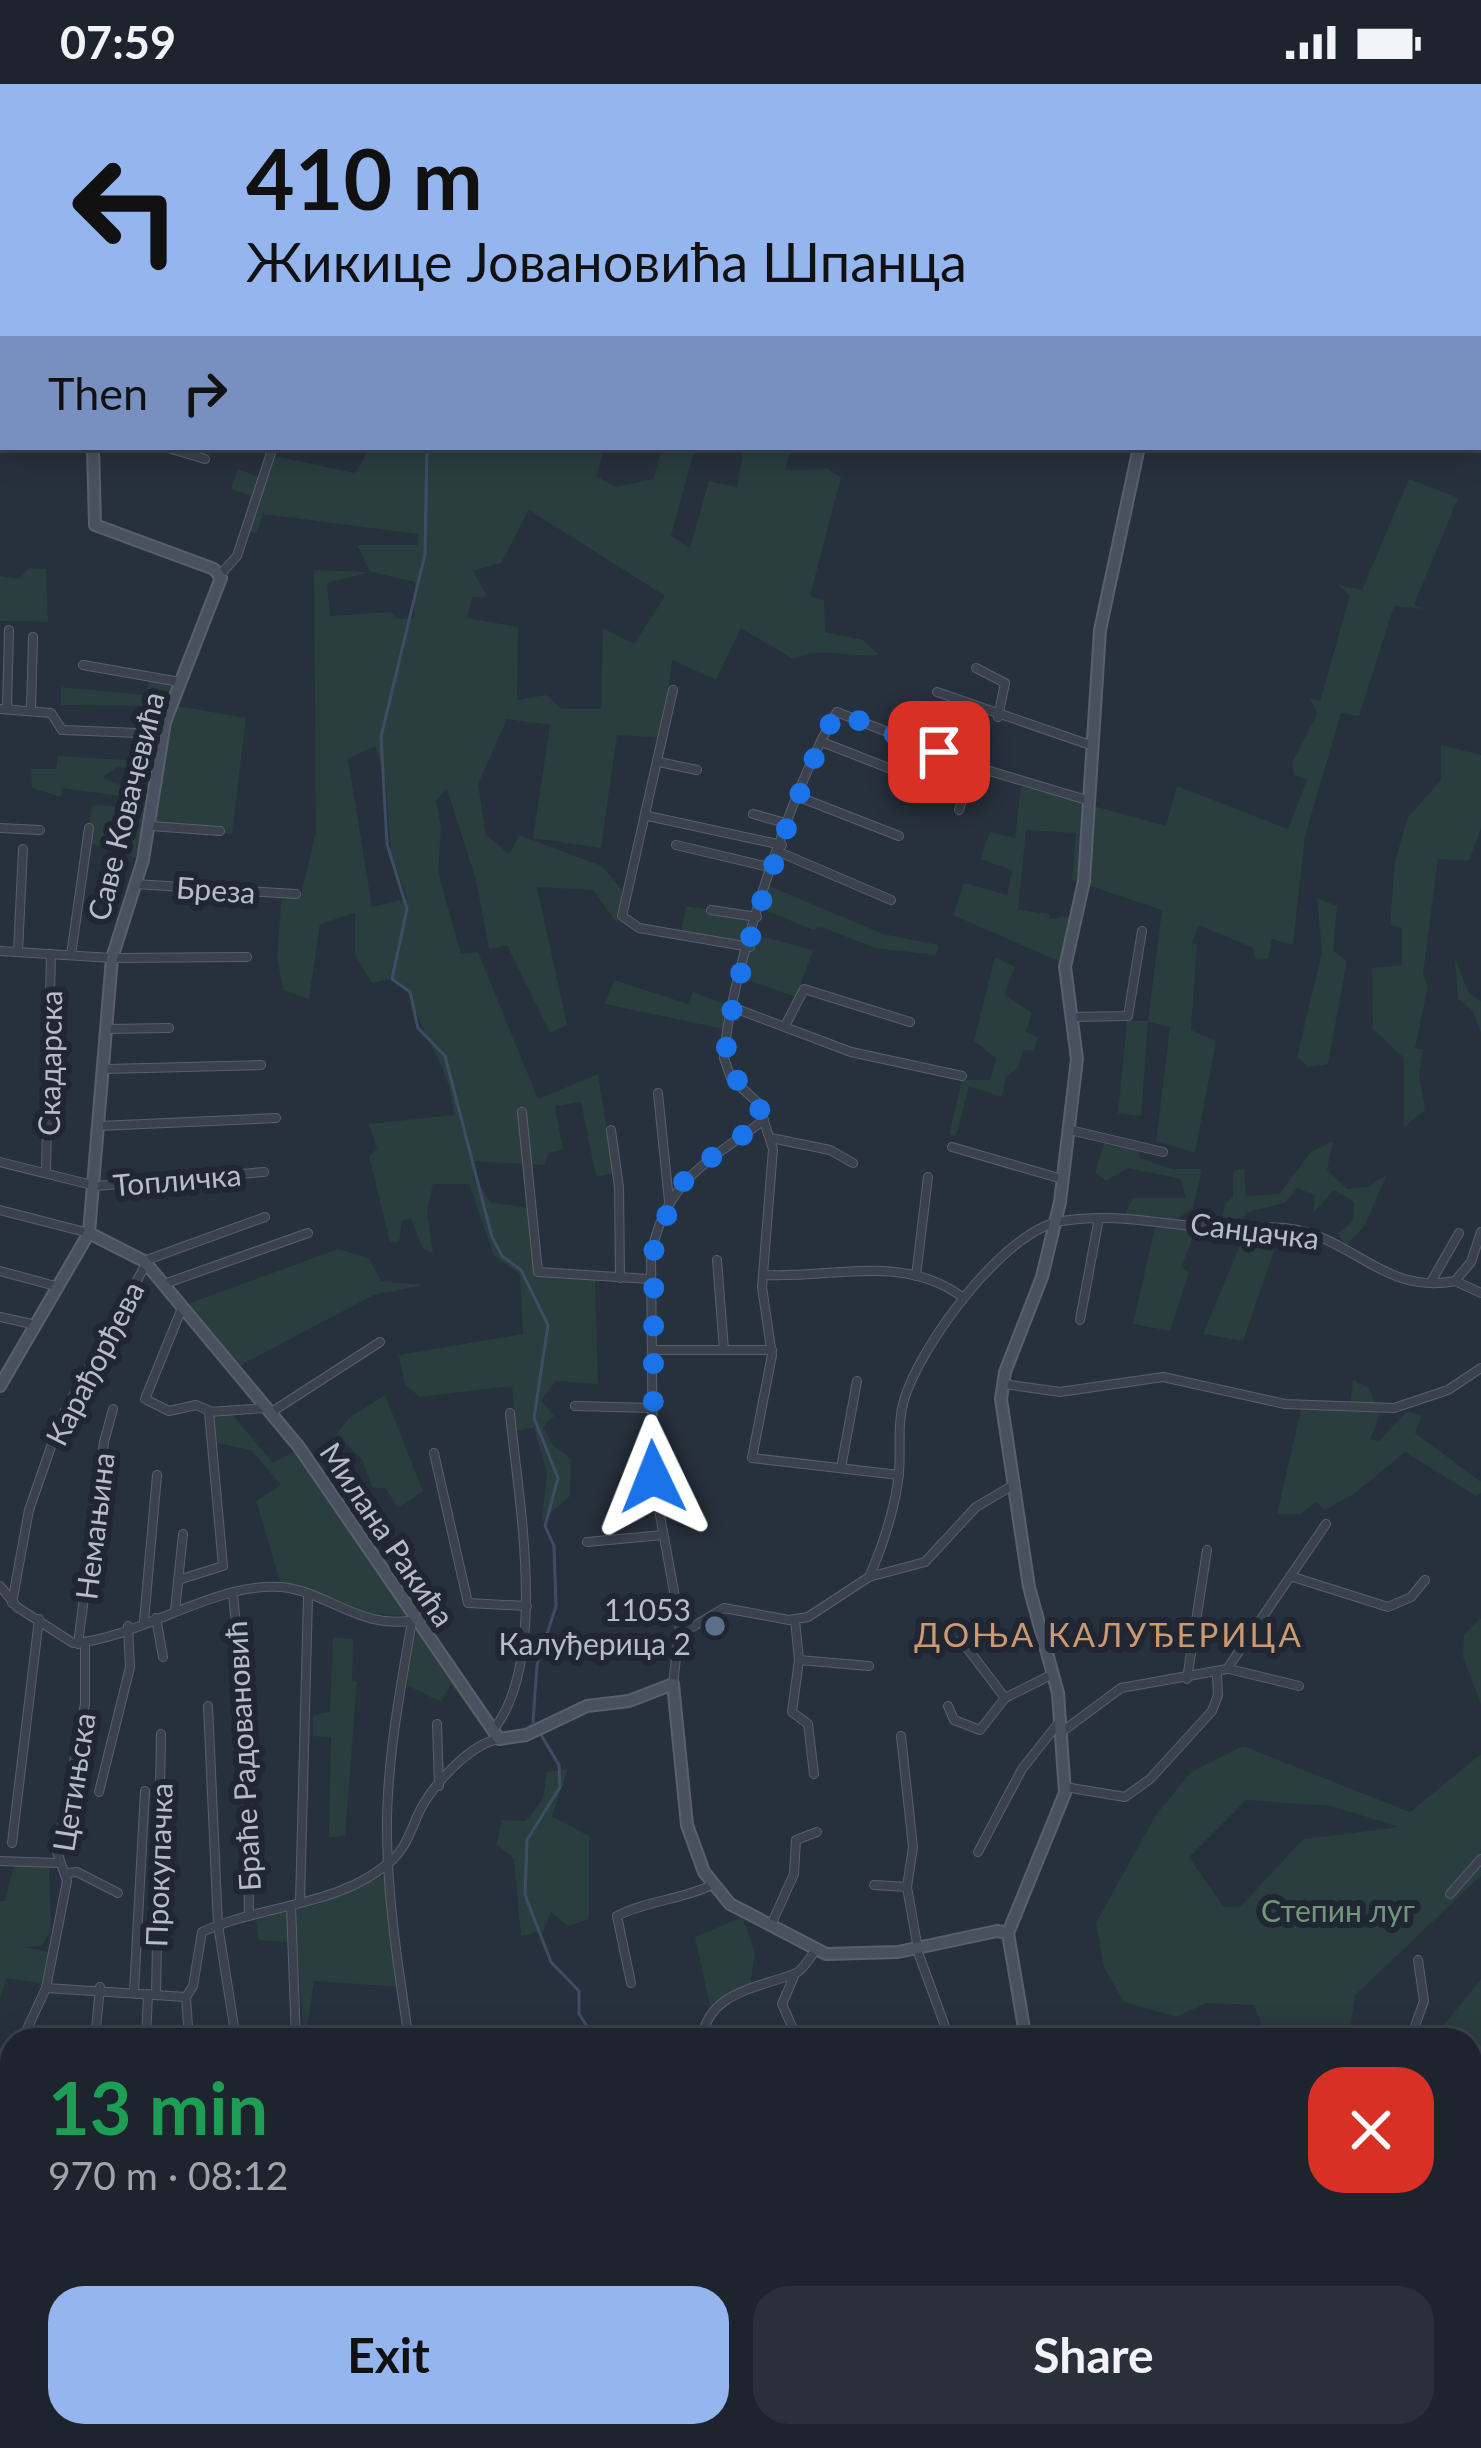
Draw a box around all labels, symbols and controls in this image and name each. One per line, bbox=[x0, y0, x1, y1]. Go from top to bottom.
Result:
text: 07:59 bbox=[60, 15, 176, 69]
text: 410 m bbox=[246, 127, 483, 228]
icon: left bbox=[48, 132, 204, 288]
text: Жикице Јовановића Шпанца bbox=[246, 229, 967, 294]
icon: right bbox=[172, 360, 238, 426]
text: Then bbox=[48, 366, 148, 420]
street label: Саве Ковачевића bbox=[79, 688, 171, 924]
pin bbox=[888, 701, 990, 803]
icon: arrive bbox=[906, 719, 972, 785]
street label: Бреза bbox=[175, 868, 257, 910]
street label: Скадарска bbox=[30, 990, 68, 1136]
street label: Топличка bbox=[111, 1155, 243, 1203]
street label: Санџачка bbox=[1189, 1204, 1321, 1256]
street label: Карађорђева bbox=[37, 1275, 151, 1451]
position arrow bbox=[590, 1414, 716, 1540]
street label: Милана Ракића bbox=[313, 1435, 463, 1633]
street label: Немањина bbox=[67, 1450, 121, 1602]
place label: 11053 Калуђерица 2 bbox=[499, 1591, 691, 1661]
marker: 11053 Калуђерица 2 bbox=[702, 1613, 728, 1639]
district label: ДОЊА КАЛУЂЕРИЦА bbox=[914, 1614, 1304, 1654]
street label: Браће Радовановић bbox=[217, 1620, 267, 1892]
street label: Цетињска bbox=[44, 1710, 102, 1854]
street label: Прокупачка bbox=[137, 1782, 179, 1948]
park label: Степин луг bbox=[1261, 1892, 1415, 1928]
text: 13 min bbox=[48, 2064, 268, 2150]
button: close bbox=[1308, 2067, 1434, 2193]
text: 970 m · 08:12 bbox=[48, 2152, 288, 2198]
button: Exit bbox=[48, 2286, 729, 2424]
button: Share bbox=[753, 2286, 1434, 2424]

